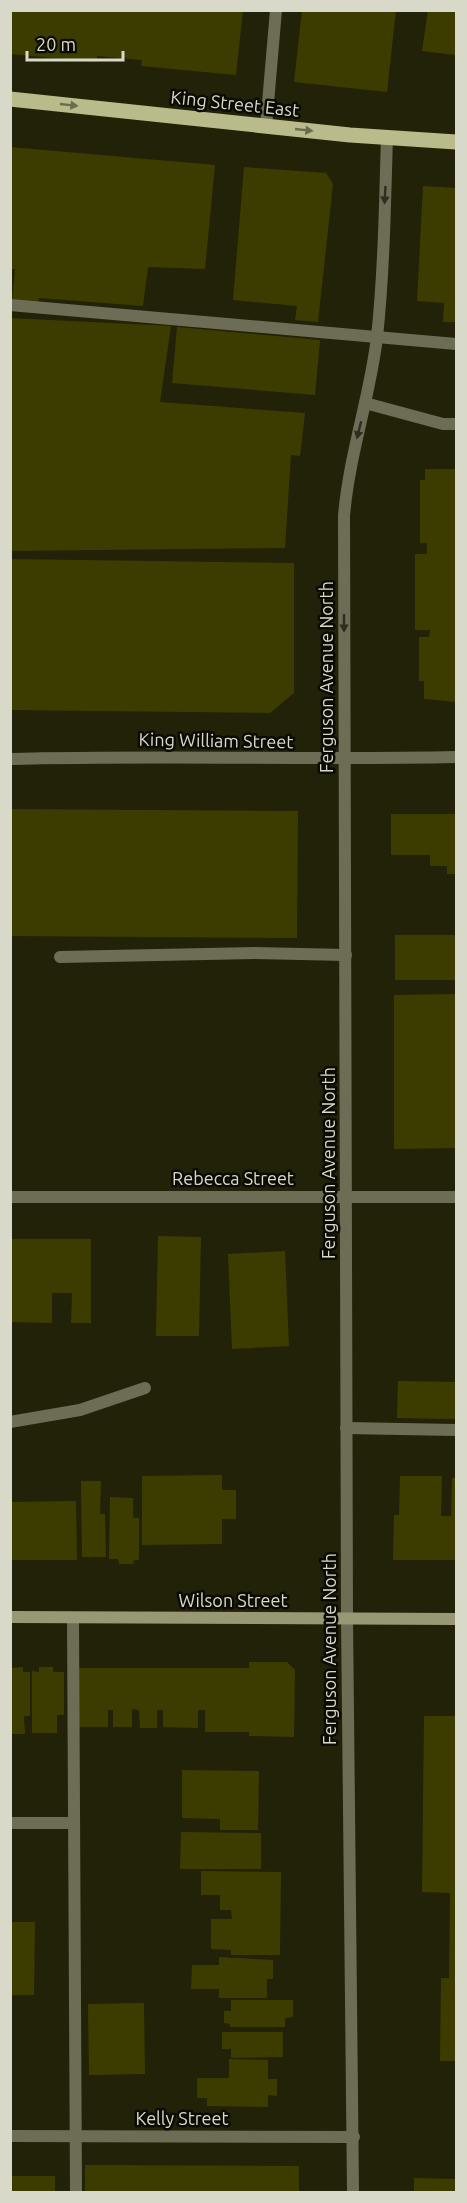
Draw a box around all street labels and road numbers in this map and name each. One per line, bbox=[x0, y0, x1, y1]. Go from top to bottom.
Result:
street label: King Street East bbox=[170, 86, 300, 120]
street label: Ferguson Avenue North bbox=[316, 581, 336, 773]
street label: King William Street bbox=[138, 729, 294, 751]
street label: Ferguson Avenue North bbox=[318, 1067, 338, 1259]
street label: Rebecca Street bbox=[172, 1168, 294, 1188]
street label: Ferguson Avenue North bbox=[319, 1553, 339, 1745]
street label: Wilson Street bbox=[178, 1590, 288, 1610]
street label: Kelly Street bbox=[135, 2108, 229, 2128]

